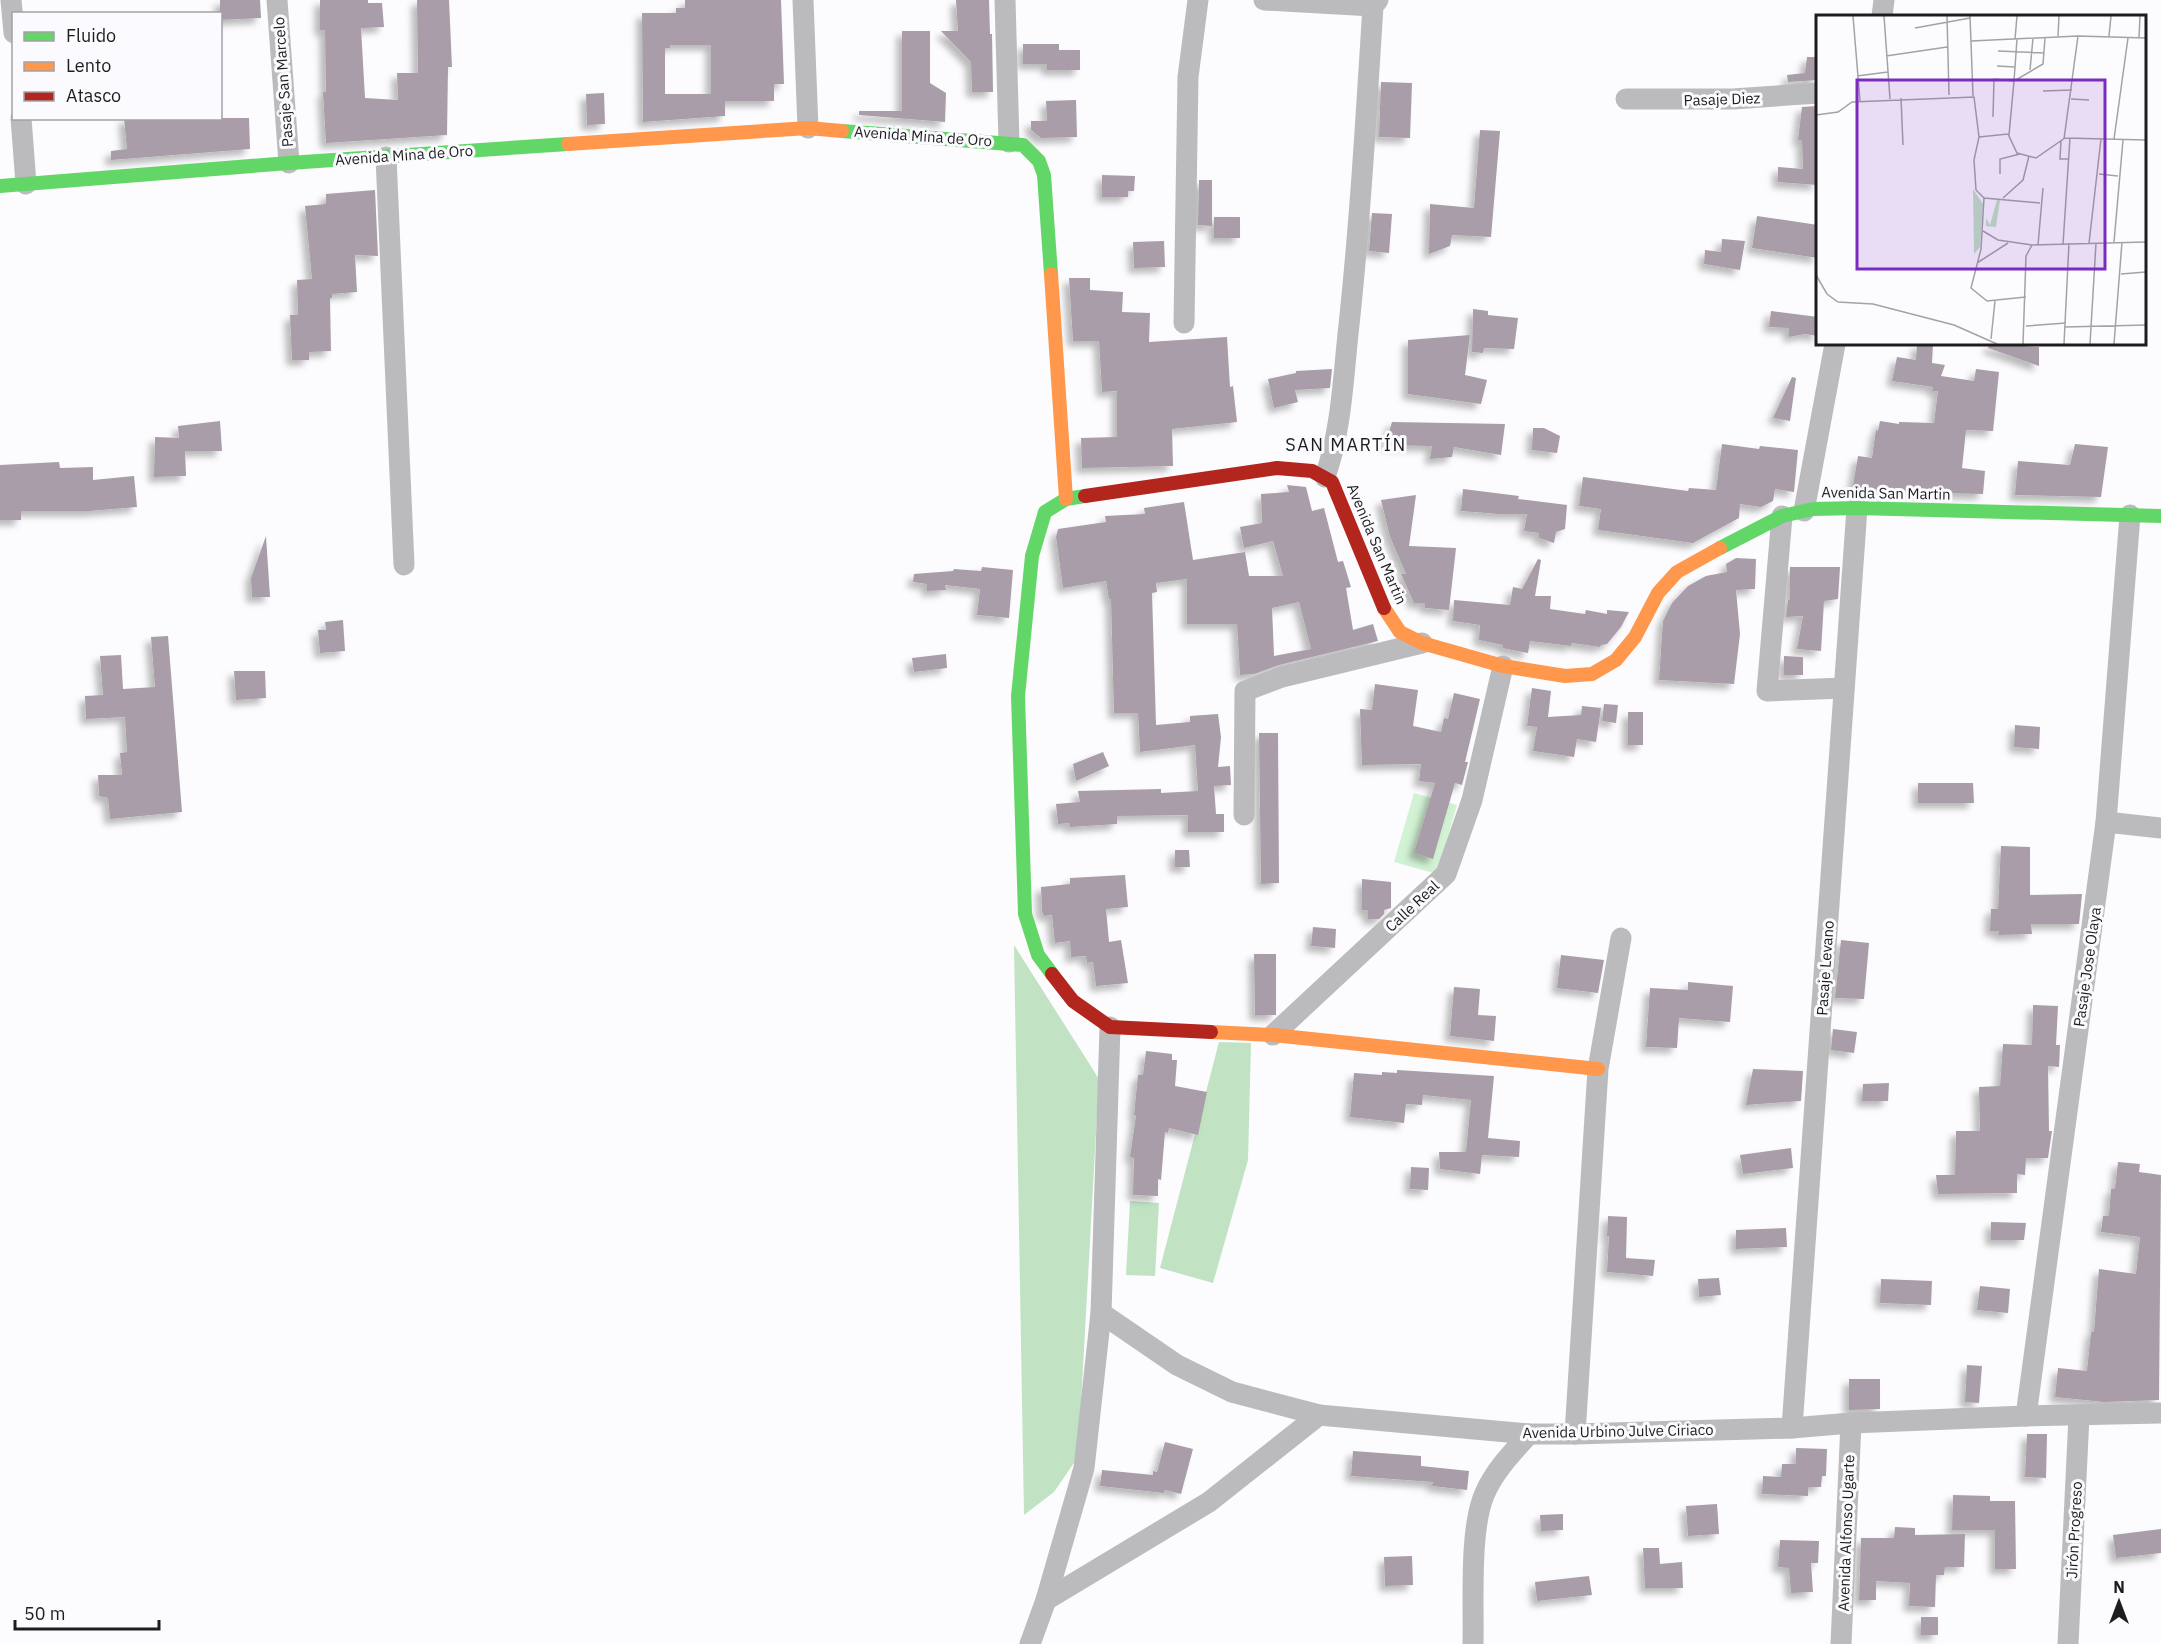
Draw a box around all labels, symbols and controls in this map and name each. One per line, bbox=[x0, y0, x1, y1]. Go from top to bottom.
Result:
legend bbox=[12, 12, 222, 120]
inset map bbox=[1816, 15, 2146, 345]
street label: Pasaje San Marcelo bbox=[269, 16, 297, 148]
text: Fluido bbox=[66, 24, 116, 47]
text: Lento bbox=[66, 54, 111, 77]
text: Atasco bbox=[66, 84, 121, 107]
street label: Pasaje Diez bbox=[1683, 88, 1761, 110]
street label: Avenida Mina de Oro bbox=[853, 122, 993, 150]
street label: Avenida Mina de Oro bbox=[334, 141, 474, 169]
district label: SAN MARTÍN bbox=[1285, 433, 1407, 456]
street label: Avenida San Martin bbox=[1343, 481, 1411, 607]
street label: Avenida San Martin bbox=[1821, 482, 1951, 504]
street label: Calle Real bbox=[1381, 876, 1443, 936]
street label: Pasaje Jose Olaya bbox=[2069, 906, 2105, 1028]
street label: Pasaje Levano bbox=[1812, 920, 1838, 1016]
street label: Avenida Urbino Julve Ciriaco bbox=[1522, 1420, 1714, 1442]
street label: Avenida Alfonso Ugarte bbox=[1834, 1454, 1858, 1612]
street label: Jirón Progreso bbox=[2062, 1481, 2086, 1579]
north arrow bbox=[2089, 1572, 2149, 1632]
text: N bbox=[2113, 1577, 2125, 1597]
scale bar bbox=[15, 1593, 159, 1631]
text: 50 m bbox=[24, 1602, 66, 1625]

